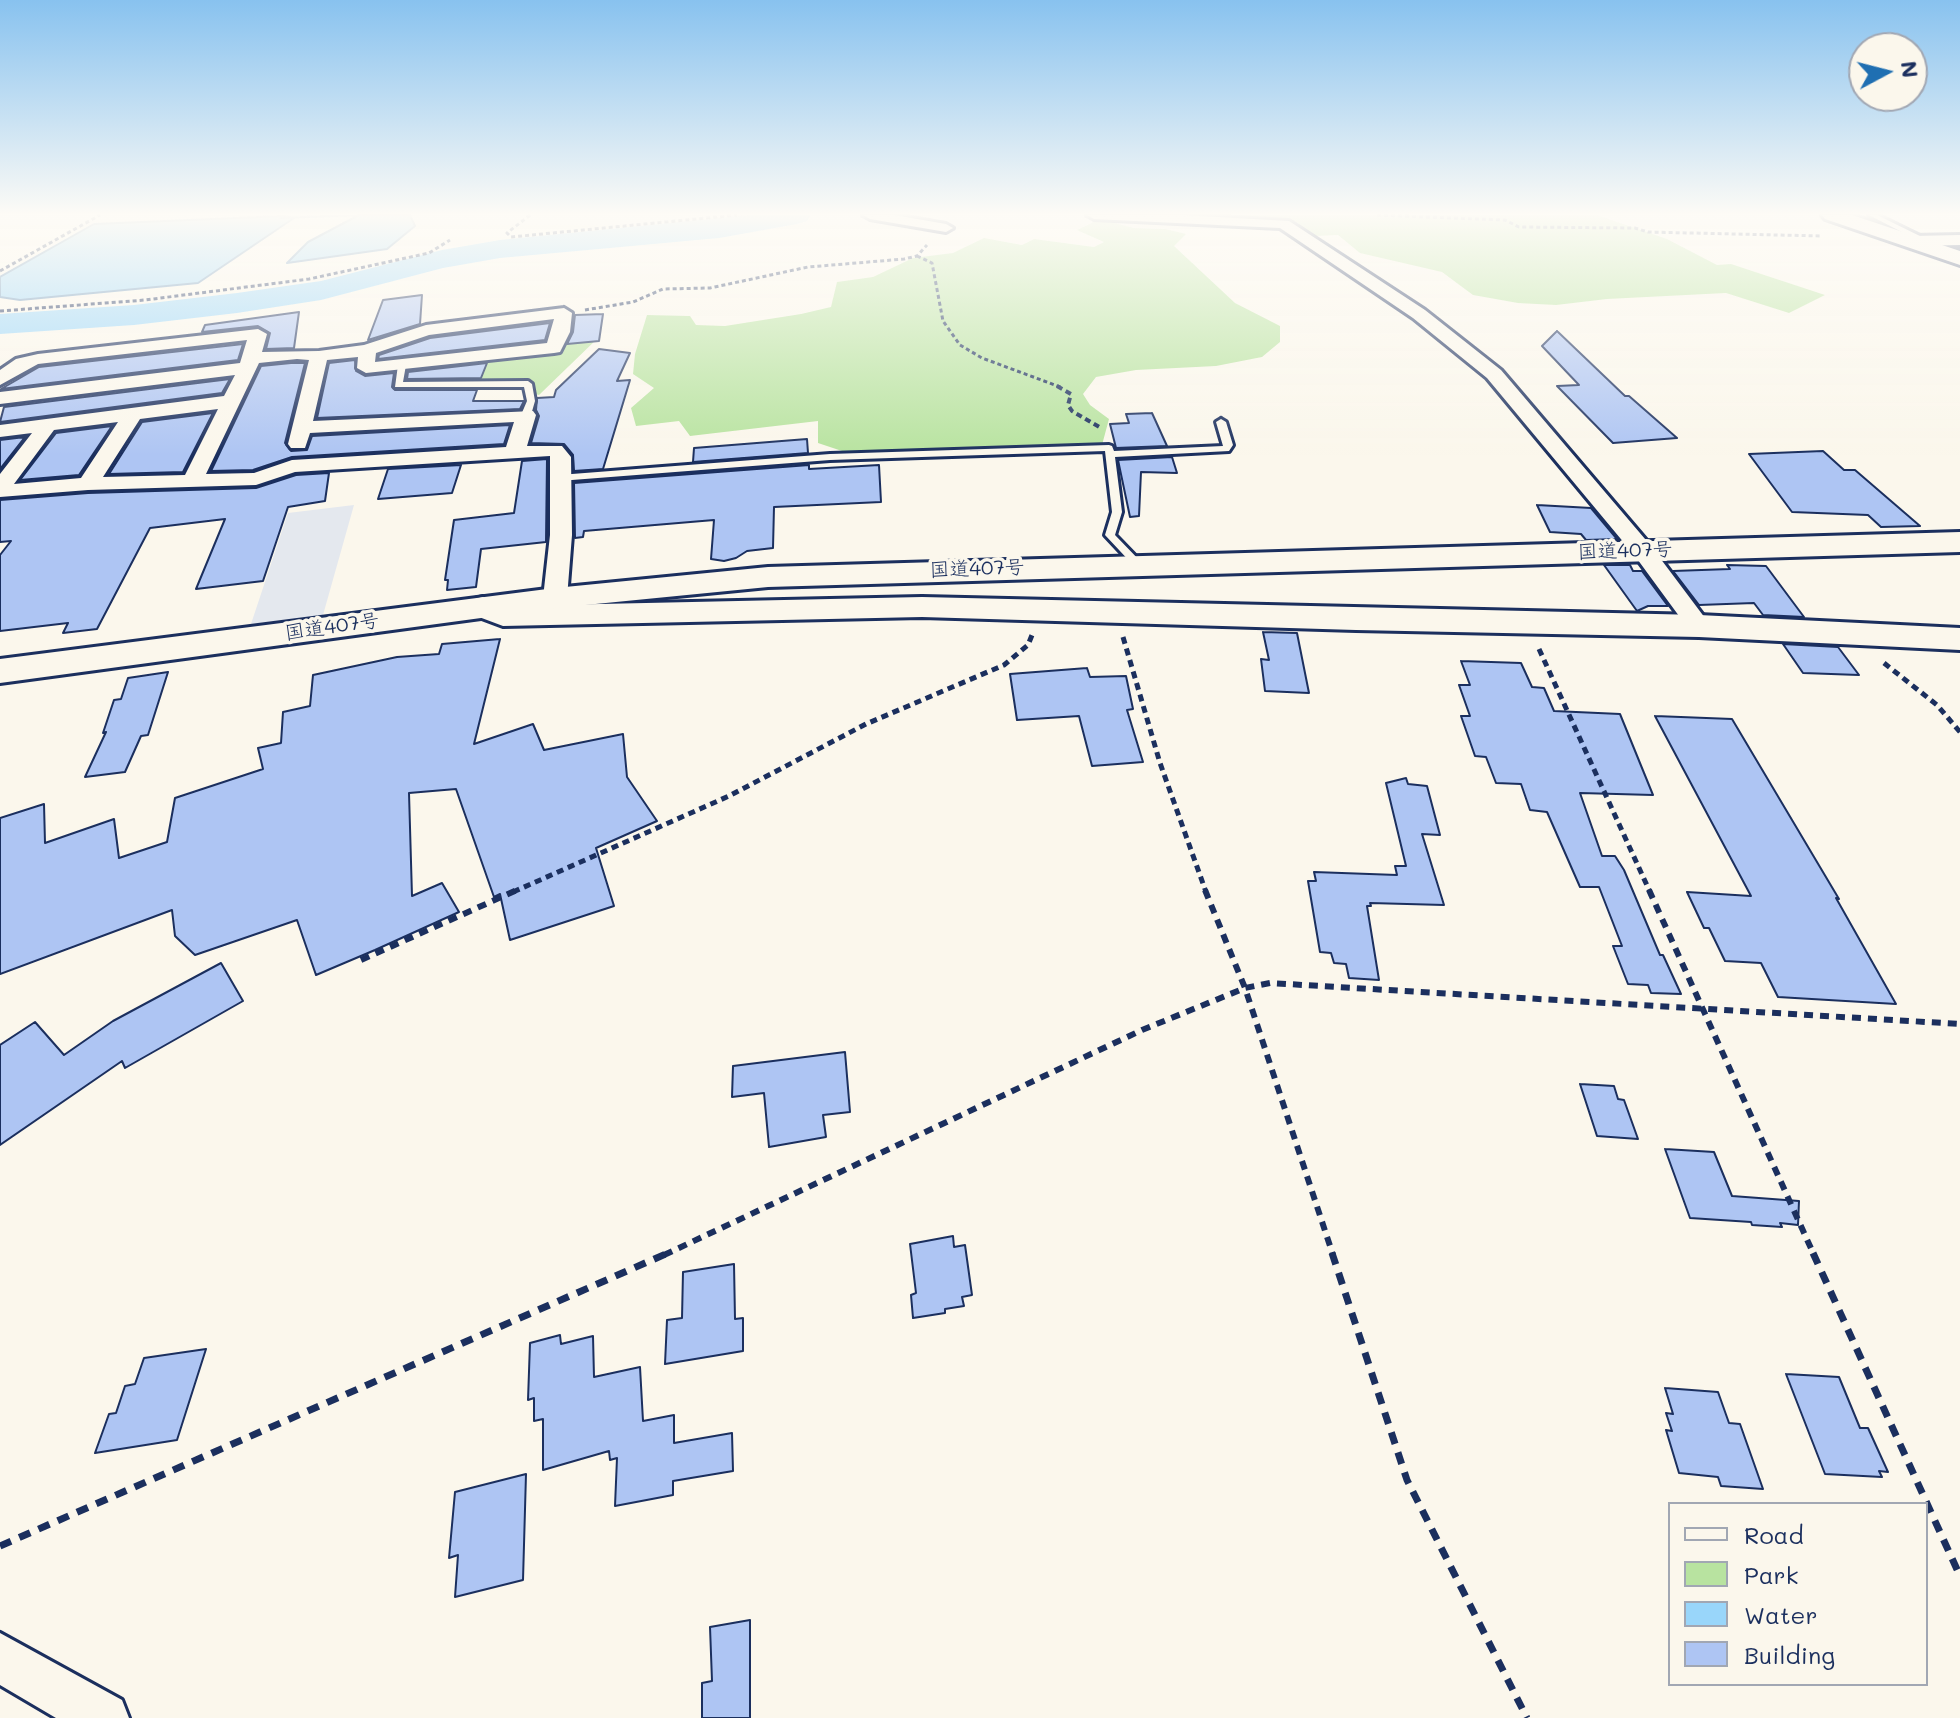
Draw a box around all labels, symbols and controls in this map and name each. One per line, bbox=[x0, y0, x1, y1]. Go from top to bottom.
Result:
north arrow bbox=[1848, 32, 1928, 112]
text: N bbox=[1895, 59, 1926, 79]
street label: 国道407号 bbox=[1577, 537, 1673, 565]
street label: 国道407号 bbox=[929, 555, 1025, 583]
street label: 国道407号 bbox=[283, 608, 381, 646]
legend bbox=[1668, 1502, 1928, 1686]
text: Road bbox=[1744, 1519, 1804, 1550]
text: Park bbox=[1744, 1559, 1798, 1590]
text: Water bbox=[1744, 1599, 1818, 1630]
text: Building bbox=[1744, 1639, 1835, 1670]

